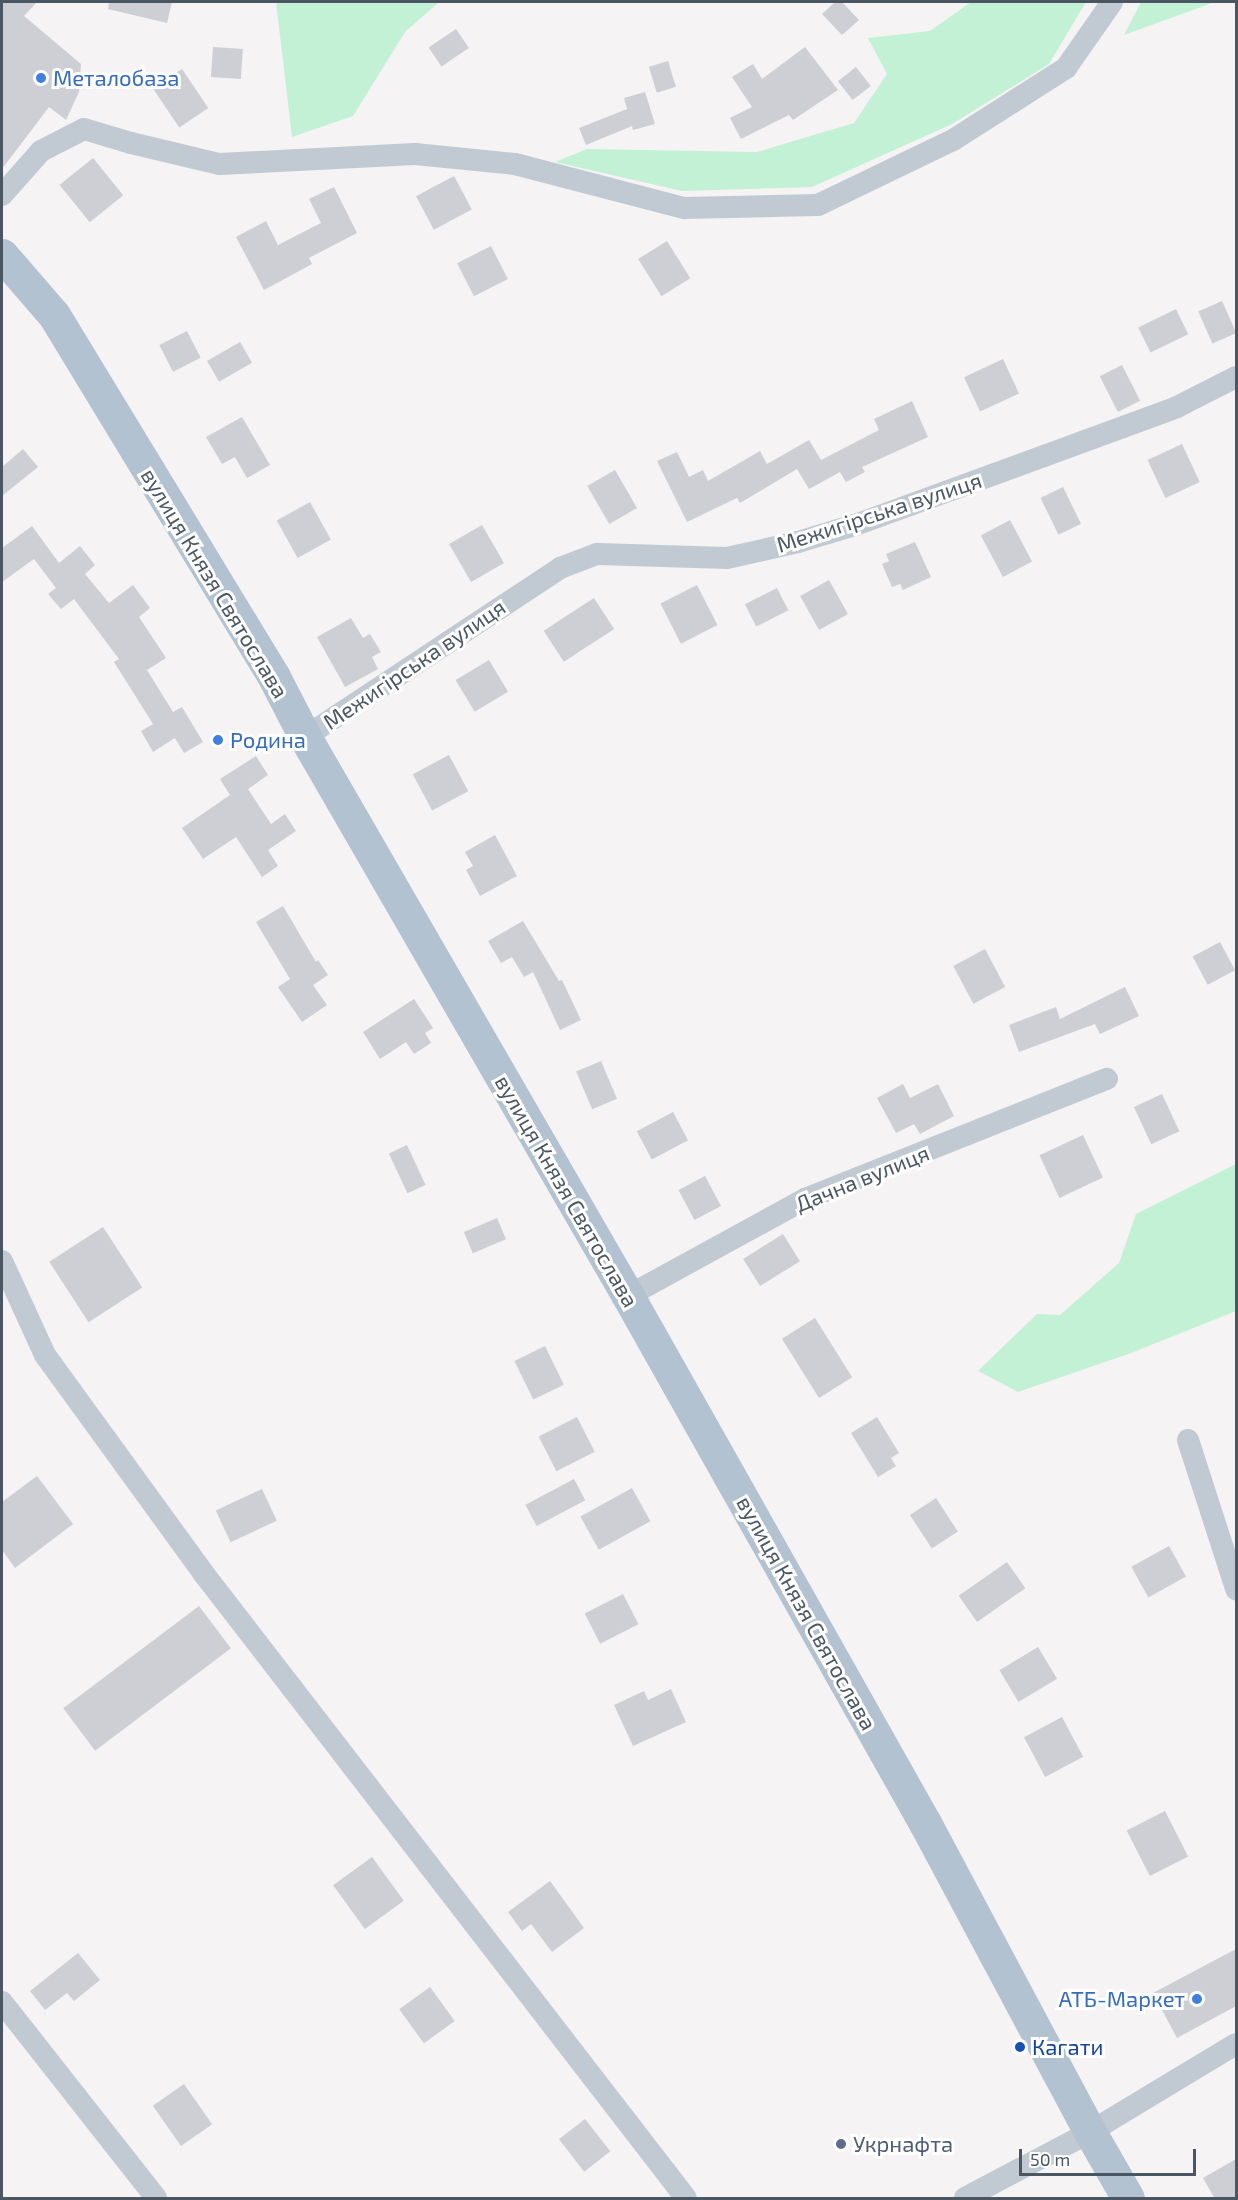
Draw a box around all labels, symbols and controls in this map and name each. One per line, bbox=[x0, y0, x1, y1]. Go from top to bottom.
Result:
place label: Металобаза bbox=[53, 65, 179, 91]
marker: Металобаза bbox=[34, 71, 48, 85]
street label: вулиця Князя Святослава bbox=[136, 463, 294, 703]
street label: Межигірська вулиця bbox=[773, 466, 985, 558]
street label: Межигірська вулиця bbox=[318, 593, 510, 735]
place label: Родина bbox=[230, 727, 306, 753]
marker: Родина bbox=[211, 733, 225, 747]
street label: вулиця Князя Святослава bbox=[490, 1070, 644, 1312]
street label: Дачна вулиця bbox=[791, 1139, 933, 1217]
street label: вулиця Князя Святослава bbox=[732, 1491, 882, 1735]
place label: АТБ-Маркет bbox=[1059, 1986, 1185, 2012]
marker: АТБ-Маркет bbox=[1190, 1992, 1204, 2006]
place label: Кагати bbox=[1032, 2034, 1103, 2060]
marker: Кагати bbox=[1013, 2040, 1027, 2054]
place label: Укрнафта bbox=[853, 2131, 953, 2157]
marker: Укрнафта bbox=[834, 2137, 848, 2151]
scale bar bbox=[1022, 2137, 1199, 2175]
text: 50 m bbox=[1030, 2148, 1070, 2170]

